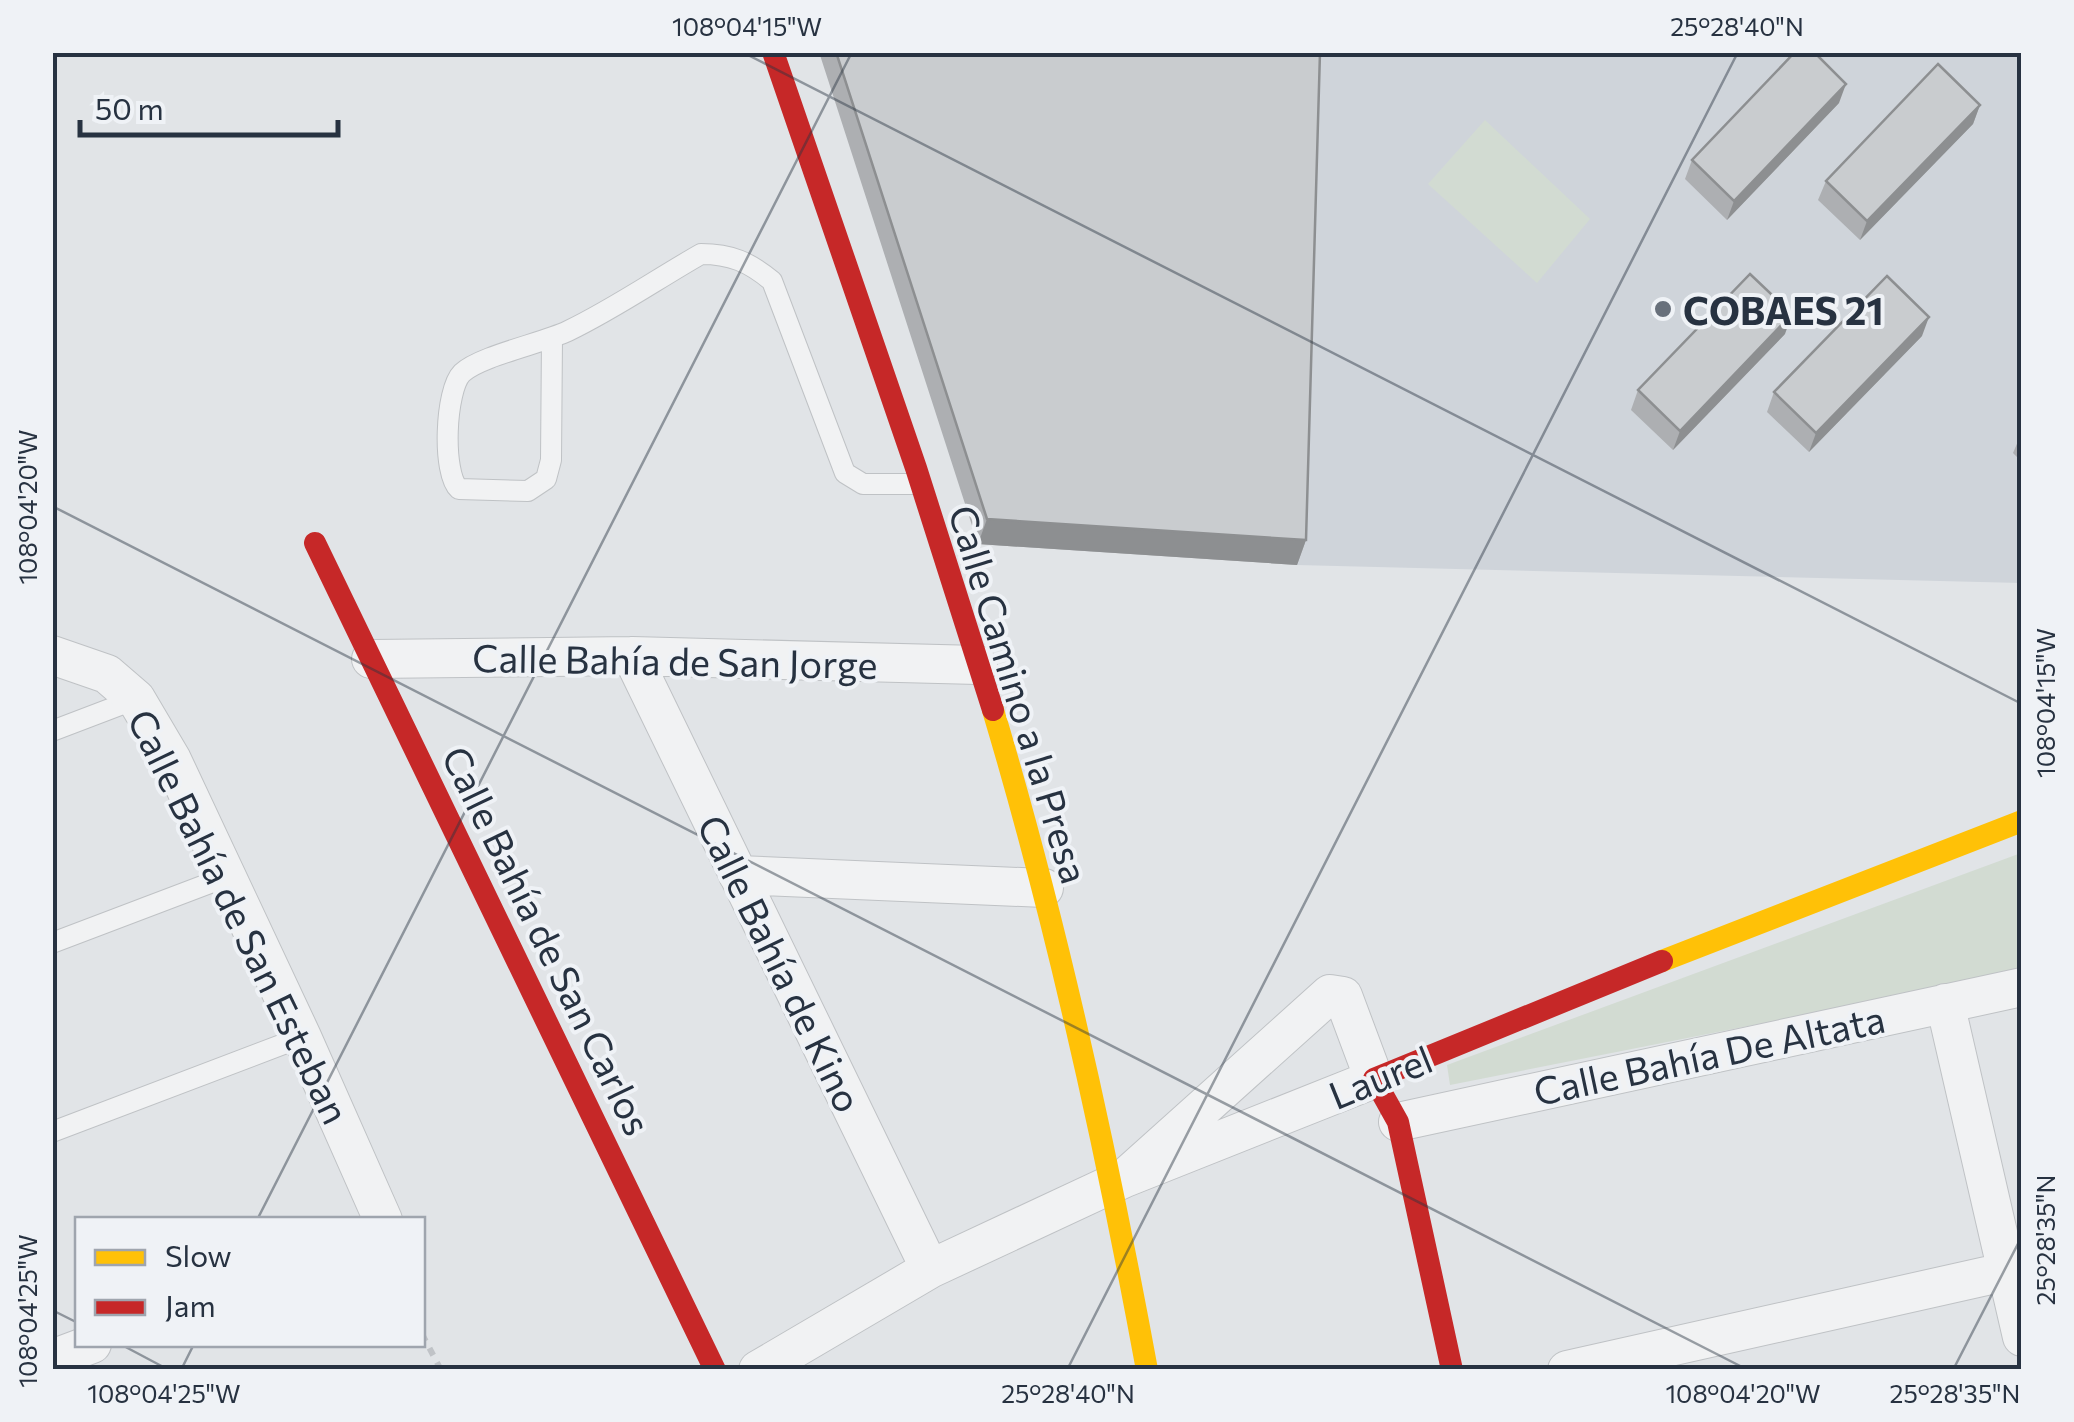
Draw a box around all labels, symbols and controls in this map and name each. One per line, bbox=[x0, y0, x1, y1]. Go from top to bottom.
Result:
text: 108°04'15"W bbox=[672, 11, 822, 41]
text: 25°28'40"N bbox=[1670, 11, 1804, 41]
scale bar bbox=[80, 75, 338, 137]
text: 50 m bbox=[95, 89, 164, 126]
place label: COBAES 21 bbox=[1683, 286, 1884, 333]
marker: COBAES 21 bbox=[1652, 298, 1674, 320]
text: 108°04'20"W bbox=[12, 429, 42, 585]
street label: Calle Camino a la Presa bbox=[940, 499, 1100, 889]
text: 108°04'15"W bbox=[2030, 628, 2060, 778]
street label: Calle Bahía de San Jorge bbox=[472, 633, 878, 687]
street label: Calle Bahía de San Esteban bbox=[119, 701, 361, 1131]
street label: Calle Bahía de San Carlos bbox=[433, 738, 663, 1142]
street label: Calle Bahía de Kino bbox=[689, 807, 873, 1119]
street label: Calle Bahía De Altata bbox=[1529, 994, 1889, 1114]
street label: Laurel bbox=[1322, 1034, 1438, 1118]
text: 25°28'35"N bbox=[2030, 1175, 2060, 1305]
legend bbox=[75, 1217, 425, 1347]
text: 108°04'25"W bbox=[12, 1234, 42, 1388]
text: Slow bbox=[165, 1236, 232, 1273]
text: Jam bbox=[165, 1286, 216, 1323]
text: 108°04'25"W bbox=[87, 1378, 241, 1408]
text: 25°28'40"N bbox=[1001, 1378, 1135, 1408]
text: 108°04'20"W bbox=[1665, 1378, 1821, 1408]
text: 25°28'35"N bbox=[1890, 1378, 2020, 1408]

